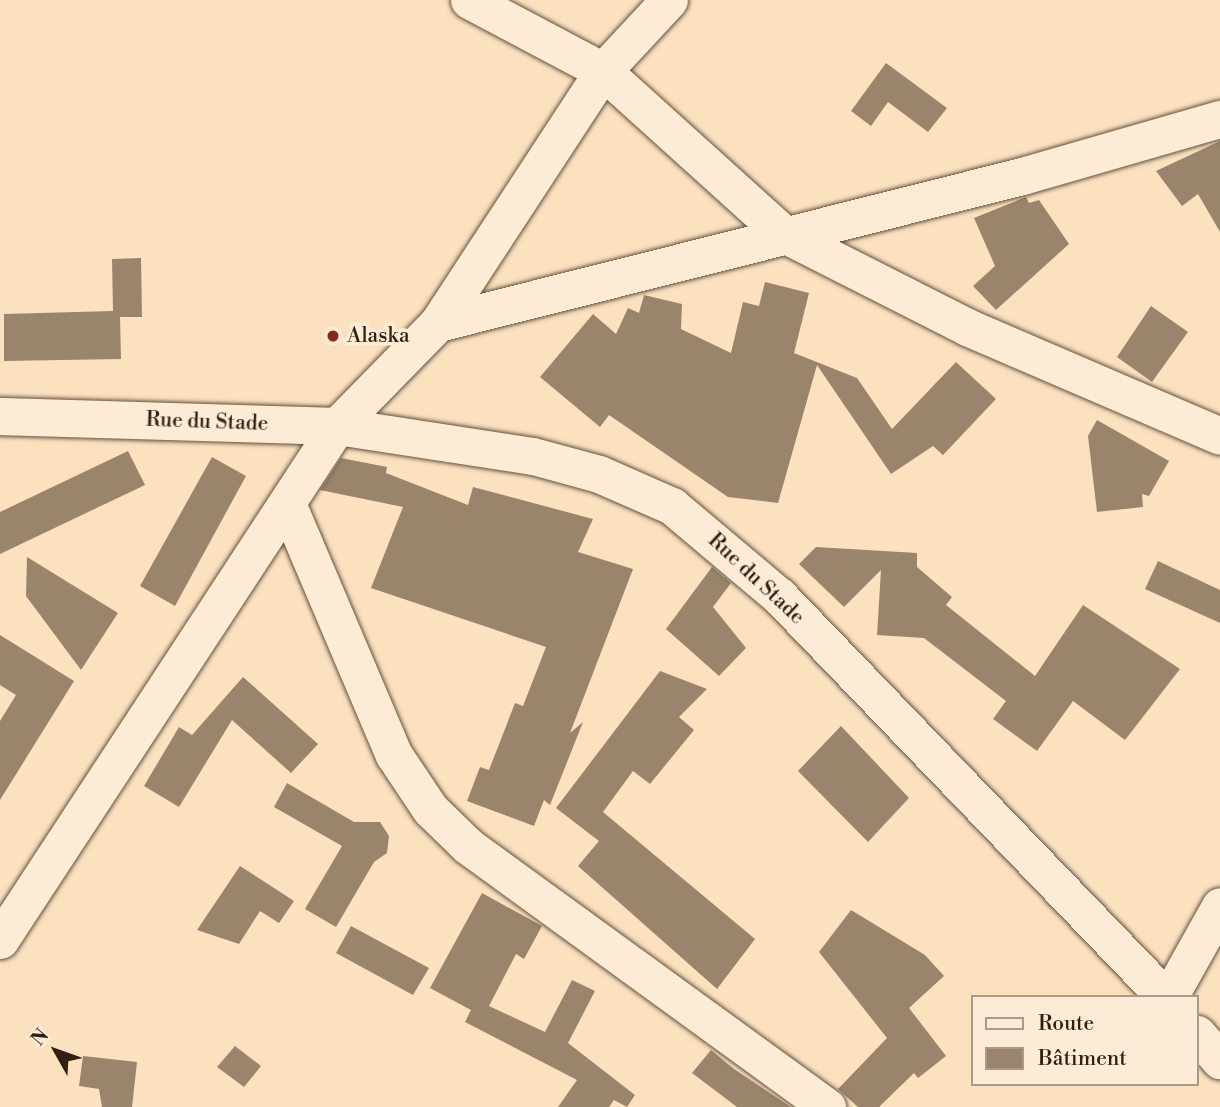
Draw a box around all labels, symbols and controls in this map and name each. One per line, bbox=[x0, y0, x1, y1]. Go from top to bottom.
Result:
place label: Alaska bbox=[347, 323, 410, 349]
marker: Alaska bbox=[325, 328, 341, 344]
street label: Rue du Stade bbox=[145, 407, 269, 437]
street label: Rue du Stade bbox=[703, 528, 809, 630]
legend bbox=[972, 995, 1199, 1086]
text: Route bbox=[1038, 1011, 1094, 1037]
north arrow bbox=[21, 1016, 91, 1086]
text: N bbox=[26, 1024, 54, 1051]
text: Bâtiment bbox=[1038, 1046, 1127, 1072]

